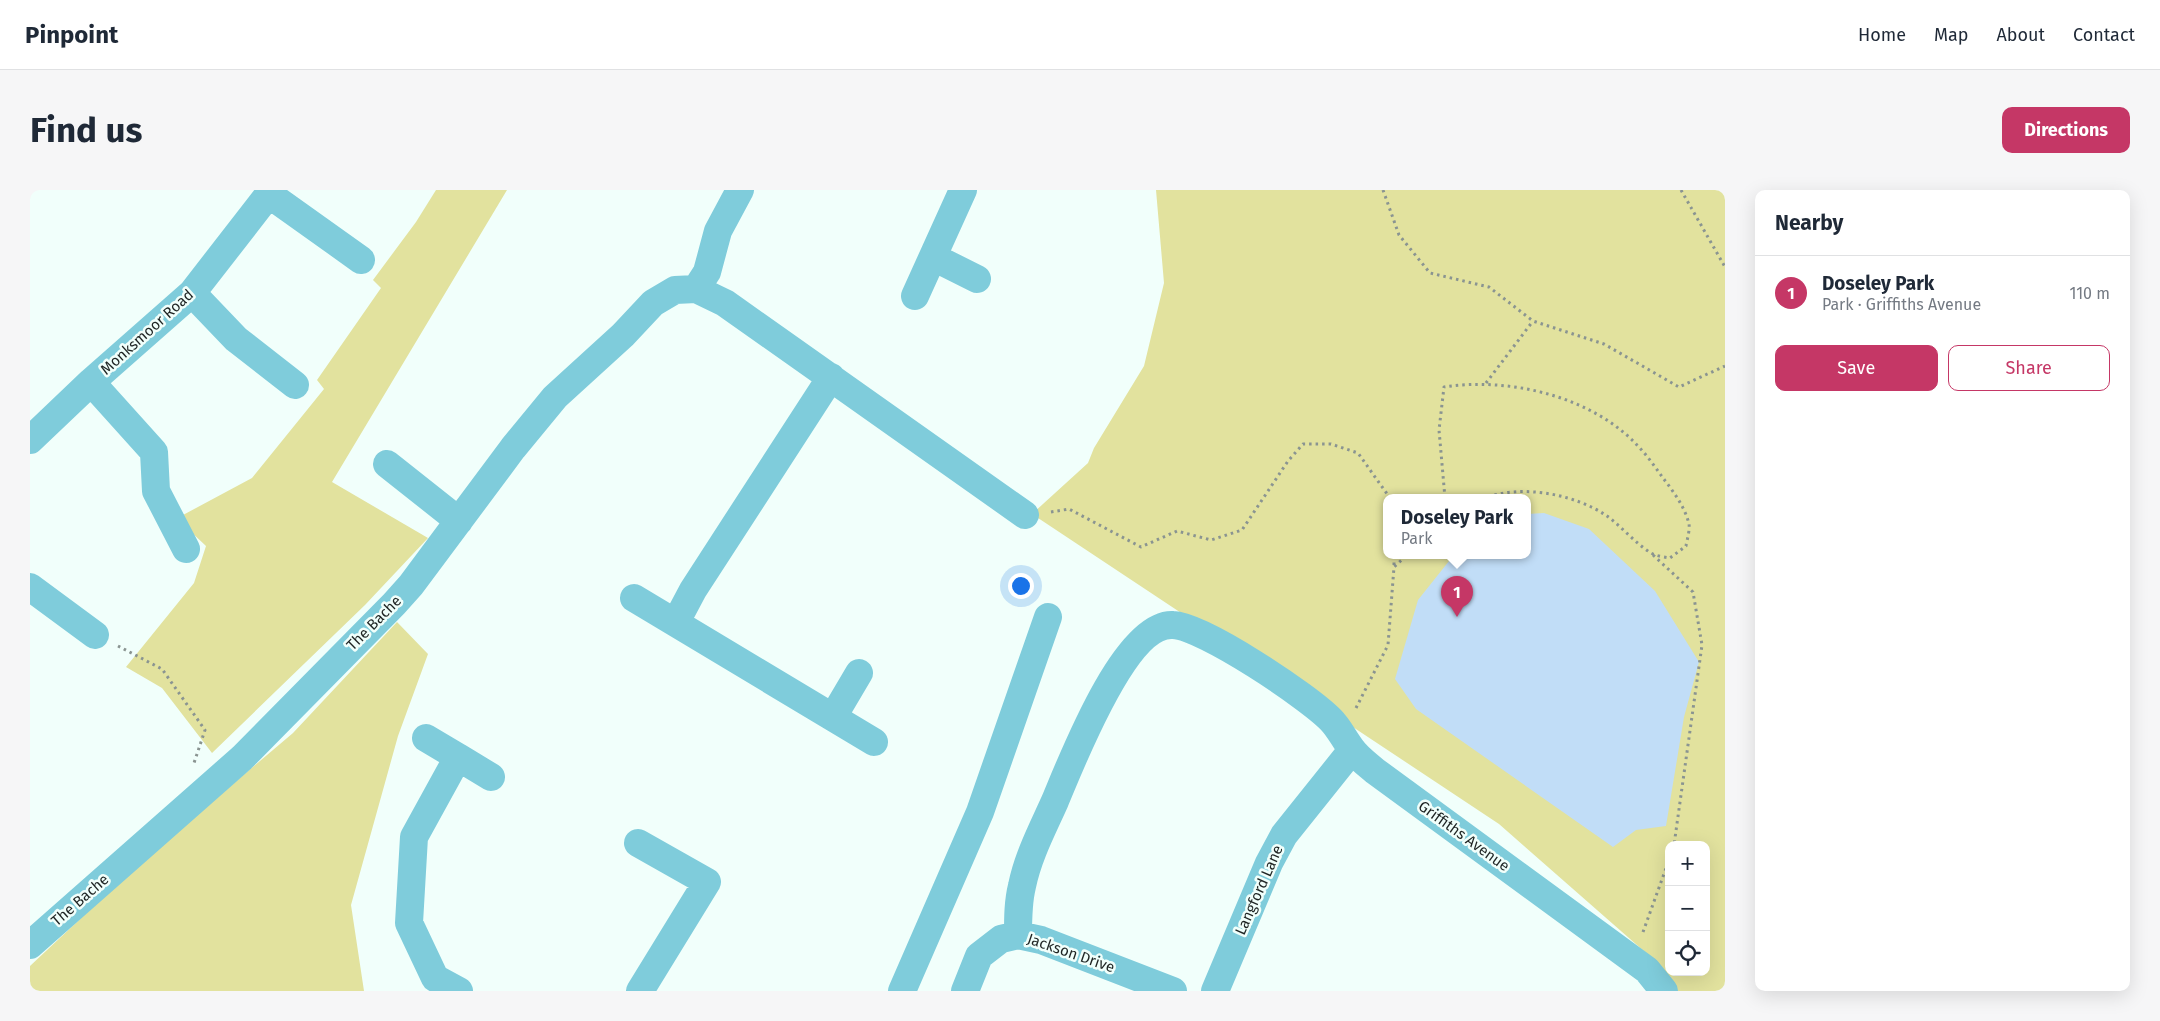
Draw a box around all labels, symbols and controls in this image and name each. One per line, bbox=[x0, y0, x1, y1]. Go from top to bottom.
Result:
text: Pinpoint bbox=[25, 21, 118, 49]
text: Home bbox=[1858, 24, 1906, 46]
text: Map bbox=[1934, 24, 1968, 46]
text: About bbox=[1996, 24, 2045, 46]
text: Contact bbox=[2073, 24, 2135, 46]
button: Directions bbox=[2002, 107, 2130, 153]
text: Find us bbox=[30, 109, 142, 151]
text: Nearby bbox=[1775, 210, 1843, 236]
text: Doseley Park bbox=[1822, 272, 1934, 295]
text: 1 bbox=[1787, 284, 1795, 303]
text: 110 m bbox=[2069, 284, 2110, 303]
street label: Monksmoor Road bbox=[97, 286, 197, 378]
text: Park · Griffiths Avenue bbox=[1822, 295, 1981, 314]
button: Save bbox=[1775, 345, 1938, 391]
button: Share bbox=[1948, 345, 2110, 391]
popup bbox=[1383, 494, 1531, 559]
text: Doseley Park bbox=[1401, 506, 1513, 529]
text: Park bbox=[1401, 529, 1432, 548]
your location bbox=[1008, 573, 1034, 599]
pin: 1 bbox=[1441, 576, 1473, 617]
street label: The Bache bbox=[343, 592, 405, 654]
street label: Griffiths Avenue bbox=[1415, 797, 1513, 875]
map controls bbox=[1665, 841, 1710, 976]
button: + bbox=[1665, 841, 1710, 886]
street label: Langford Lane bbox=[1231, 842, 1287, 938]
street label: The Bache bbox=[48, 870, 112, 930]
button: − bbox=[1665, 886, 1710, 931]
street label: Jackson Drive bbox=[1025, 930, 1117, 976]
button: locate bbox=[1665, 931, 1710, 976]

